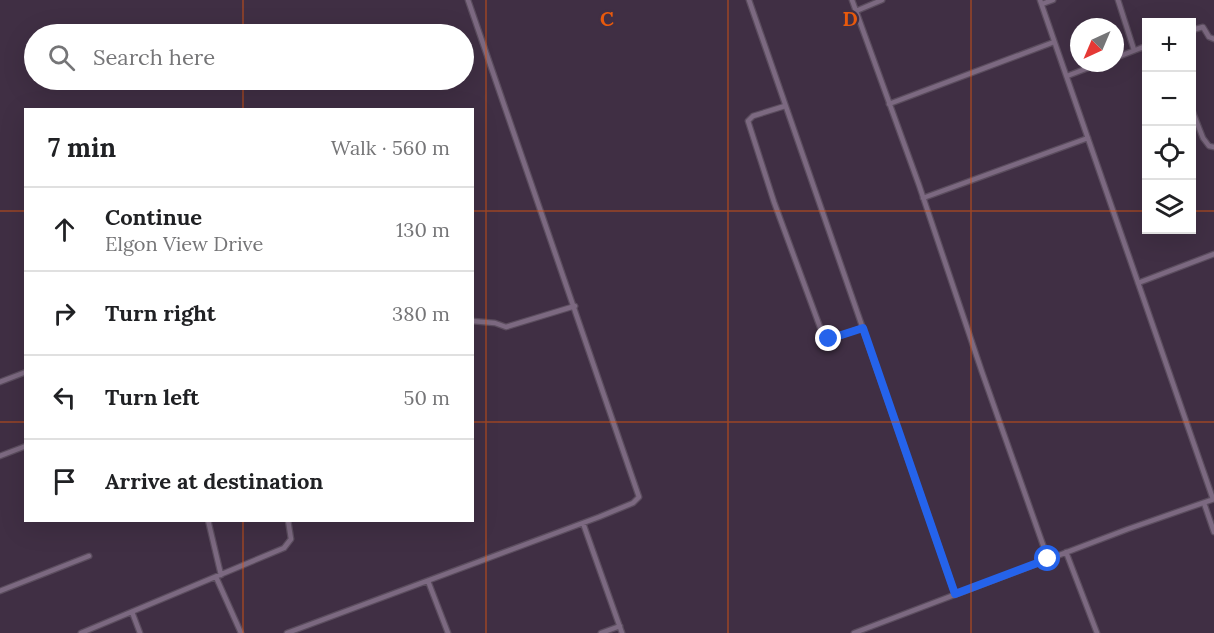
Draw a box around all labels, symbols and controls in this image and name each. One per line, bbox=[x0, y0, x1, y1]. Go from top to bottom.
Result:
text: C bbox=[600, 6, 614, 31]
text: D bbox=[842, 6, 858, 31]
north arrow bbox=[1070, 18, 1124, 72]
map controls bbox=[1142, 18, 1196, 234]
button: + bbox=[1142, 18, 1196, 72]
search box bbox=[24, 24, 474, 90]
icon: search bbox=[45, 41, 78, 74]
text: Search here bbox=[93, 43, 215, 71]
button: − bbox=[1142, 72, 1196, 126]
button: locate bbox=[1142, 126, 1196, 180]
text: 7 min bbox=[48, 131, 116, 164]
text: Walk · 560 m bbox=[331, 135, 450, 160]
button: layers bbox=[1142, 180, 1196, 234]
text: Continue bbox=[105, 203, 202, 231]
icon: ahead bbox=[48, 213, 81, 246]
text: 130 m bbox=[396, 217, 450, 242]
text: Elgon View Drive bbox=[105, 231, 263, 256]
icon: right bbox=[48, 297, 81, 330]
text: Turn right bbox=[105, 299, 216, 327]
text: 380 m bbox=[392, 301, 450, 326]
route end bbox=[815, 325, 841, 351]
icon: left bbox=[48, 381, 81, 414]
text: Turn left bbox=[105, 383, 199, 411]
text: 50 m bbox=[404, 385, 450, 410]
icon: arrive bbox=[48, 465, 81, 498]
text: Arrive at destination bbox=[105, 467, 323, 495]
route start bbox=[1034, 545, 1060, 571]

